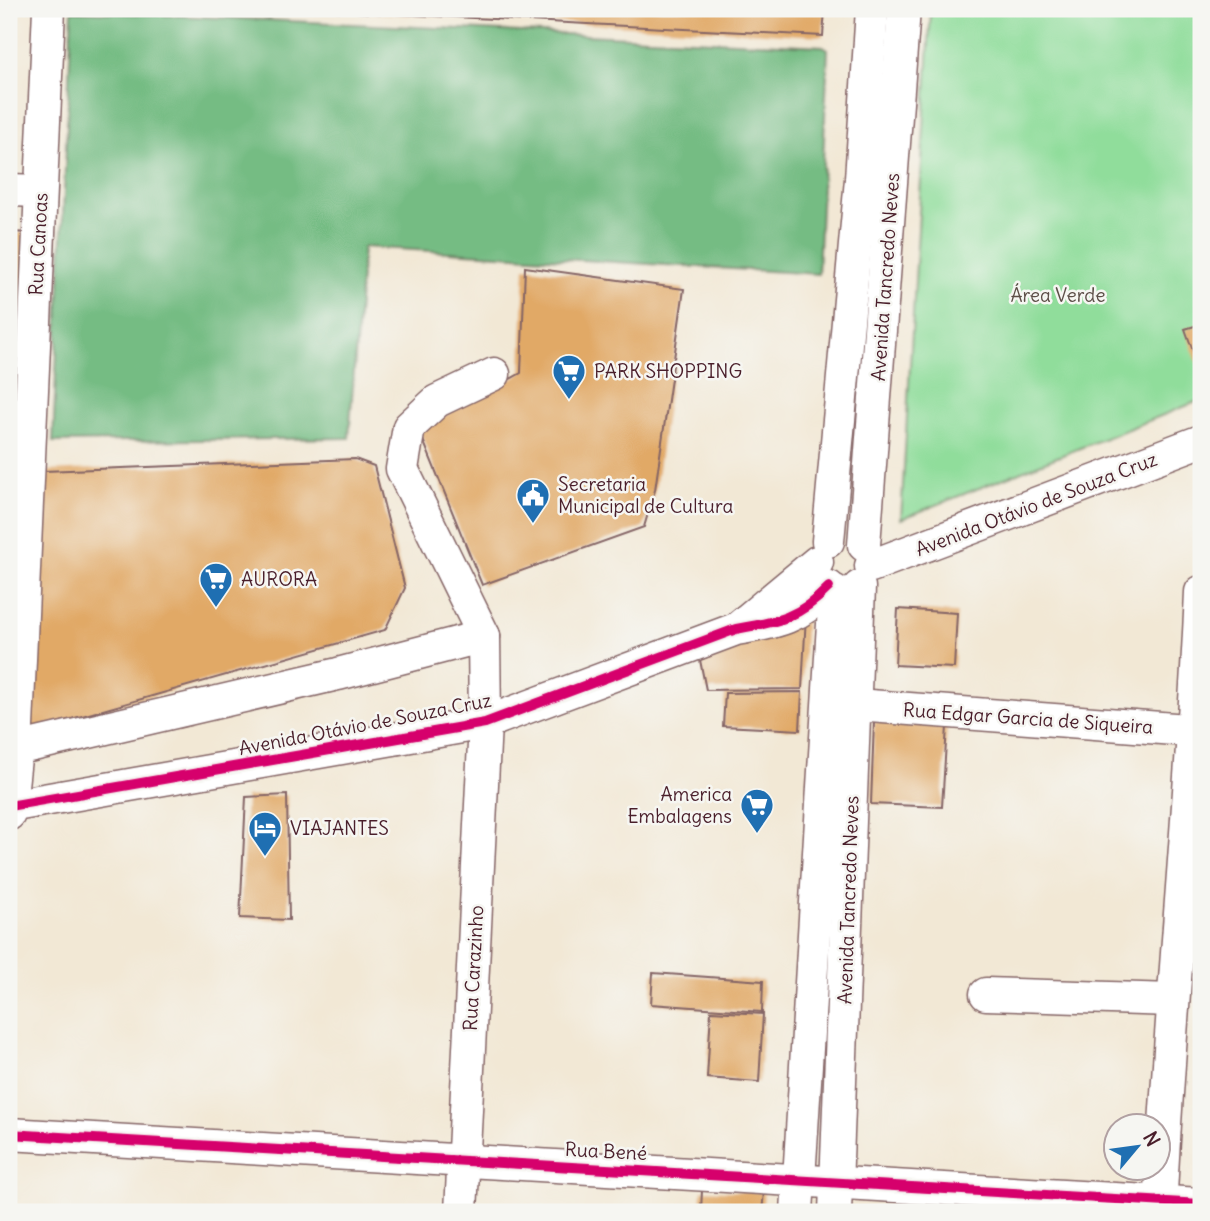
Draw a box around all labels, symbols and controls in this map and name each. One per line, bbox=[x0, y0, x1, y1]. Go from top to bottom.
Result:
street label: Avenida Tancredo Neves bbox=[866, 172, 904, 382]
street label: Rua Canoas bbox=[23, 192, 53, 296]
park label: Área Verde bbox=[1010, 283, 1106, 307]
supermarket icon: PARK SHOPPING bbox=[550, 352, 588, 401]
place label: PARK SHOPPING bbox=[594, 359, 742, 383]
street label: Avenida Otávio de Souza Cruz bbox=[912, 447, 1160, 561]
place label: Secretaria Municipal de Cultura bbox=[558, 472, 733, 518]
public building icon: Secretaria Municipal de Cultura bbox=[514, 476, 552, 525]
supermarket icon: AURORA bbox=[197, 560, 235, 609]
place label: AURORA bbox=[241, 567, 317, 591]
street label: Avenida Otávio de Souza Cruz bbox=[237, 688, 493, 760]
street label: Rua Edgar Garcia de Siqueira bbox=[902, 697, 1154, 739]
place label: America Embalagens bbox=[627, 782, 732, 828]
supermarket icon: America Embalagens bbox=[738, 786, 776, 835]
street label: Avenida Tancredo Neves bbox=[832, 795, 864, 1005]
hotel icon: VIAJANTES bbox=[246, 809, 284, 858]
place label: VIAJANTES bbox=[290, 816, 389, 840]
street label: Rua Carazinho bbox=[458, 904, 488, 1032]
north arrow bbox=[1102, 1112, 1172, 1182]
text: N bbox=[1138, 1127, 1166, 1150]
street label: Rua Bené bbox=[564, 1137, 648, 1165]

